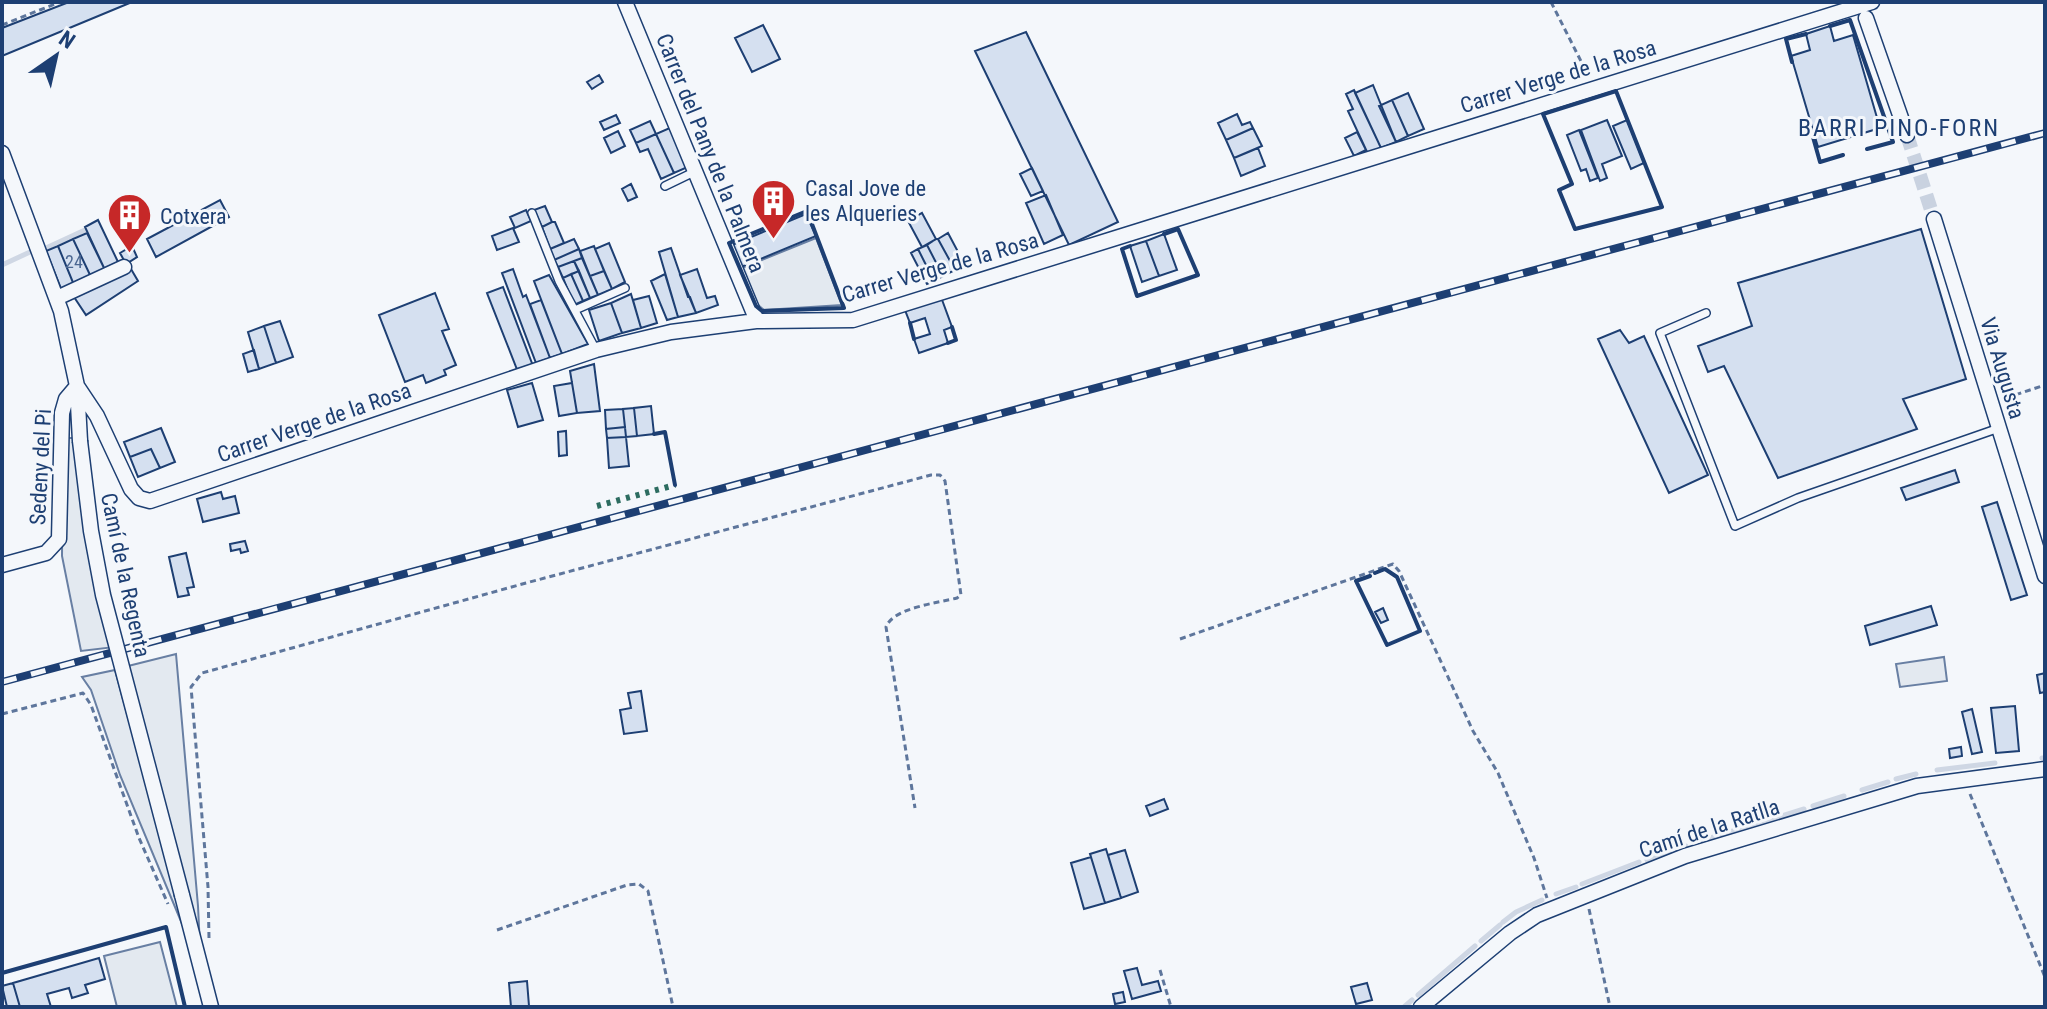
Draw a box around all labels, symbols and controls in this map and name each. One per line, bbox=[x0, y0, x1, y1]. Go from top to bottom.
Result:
north arrow bbox=[16, 16, 96, 96]
text: N bbox=[54, 26, 79, 54]
street label: Carrer del Pany de la Palmera bbox=[651, 30, 770, 276]
street label: Carrer Verge de la Rosa bbox=[1457, 35, 1659, 118]
district label: BARRI PINO-FORN bbox=[1798, 114, 2000, 142]
place label: Casal Jove de les Alqueries bbox=[805, 176, 926, 226]
building icon: Casal Jove de les Alqueries bbox=[750, 177, 798, 240]
building icon: Cotxera bbox=[105, 192, 153, 255]
place label: Cotxera bbox=[160, 204, 227, 229]
street label: Carrer Verge de la Rosa bbox=[839, 227, 1041, 308]
house number: 24 bbox=[65, 251, 83, 272]
street label: Via Augusta bbox=[1975, 314, 2030, 422]
street label: Carrer Verge de la Rosa bbox=[214, 378, 414, 467]
street label: Sedeny del Pi bbox=[25, 408, 56, 526]
street label: Camí de la Regenta bbox=[96, 491, 155, 660]
street label: Camí de la Ratlla bbox=[1636, 794, 1782, 863]

